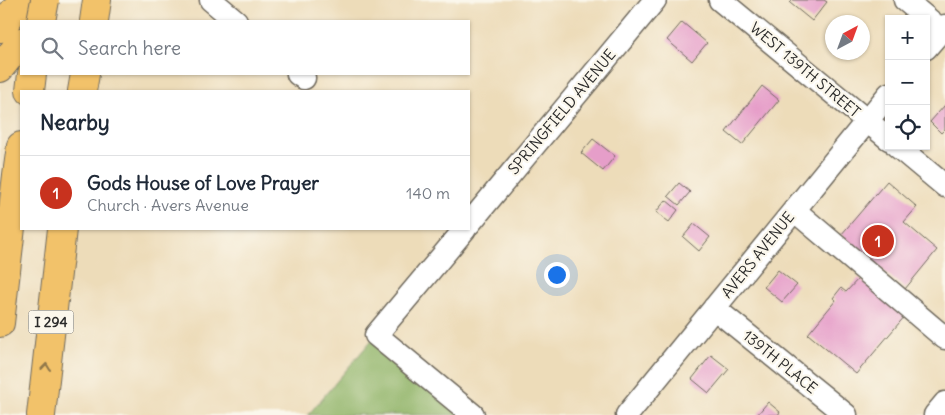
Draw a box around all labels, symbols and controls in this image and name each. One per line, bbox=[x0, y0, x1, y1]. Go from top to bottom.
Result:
north arrow bbox=[825, 15, 870, 60]
map controls bbox=[885, 15, 930, 150]
button: + bbox=[885, 15, 930, 60]
street label: WEST 139TH STREET bbox=[746, 18, 864, 121]
search box bbox=[20, 20, 470, 75]
icon: search bbox=[38, 34, 66, 62]
text: Search here bbox=[78, 36, 181, 60]
street label: SPRINGFIELD AVENUE bbox=[504, 45, 620, 178]
button: − bbox=[885, 60, 930, 105]
button: locate bbox=[885, 105, 930, 150]
text: Nearby bbox=[40, 109, 110, 136]
text: Gods House of Love Prayer bbox=[87, 171, 319, 195]
text: 1 bbox=[53, 183, 59, 203]
text: 140 m bbox=[406, 183, 450, 203]
text: Church · Avers Avenue bbox=[87, 195, 249, 215]
street label: AVERS AVENUE bbox=[717, 208, 798, 302]
pin: 1 bbox=[862, 222, 894, 260]
your location bbox=[544, 262, 570, 288]
road number: I 294 bbox=[28, 311, 74, 334]
street label: 139TH PLACE bbox=[739, 326, 822, 398]
one-way arrow bbox=[41, 362, 52, 370]

